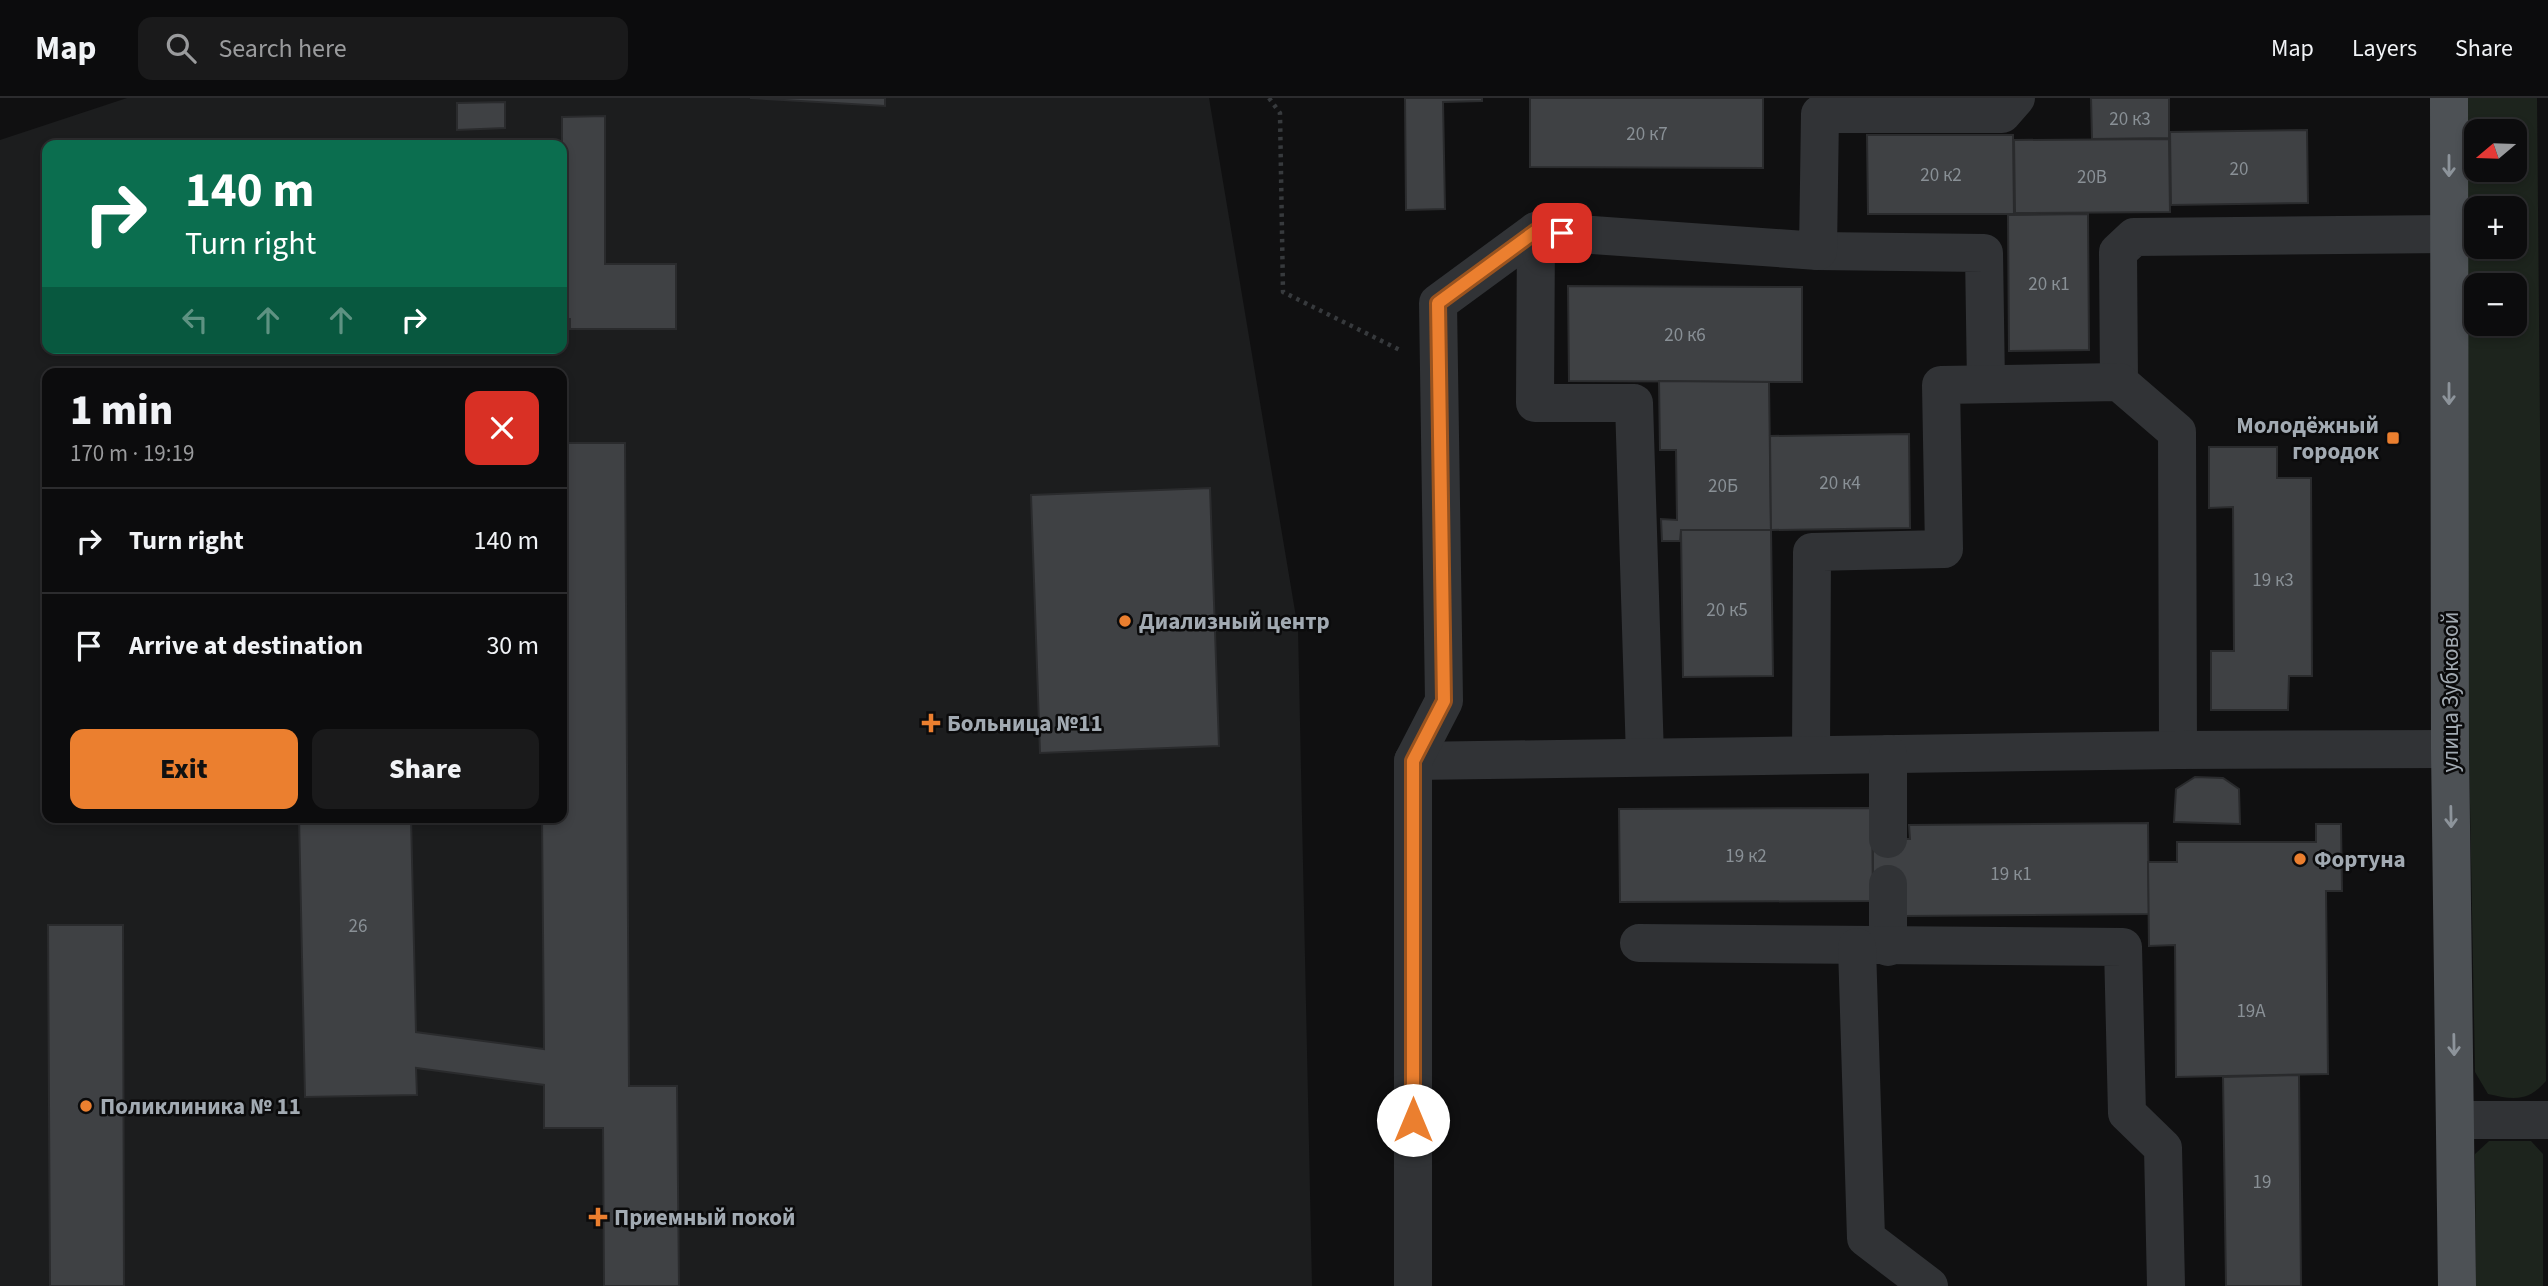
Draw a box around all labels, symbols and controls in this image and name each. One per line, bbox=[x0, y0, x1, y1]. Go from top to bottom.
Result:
search box bbox=[138, 17, 628, 80]
text: Map bbox=[35, 25, 96, 72]
icon: search bbox=[162, 29, 200, 67]
text: Search here bbox=[218, 30, 347, 67]
text: Map bbox=[2271, 31, 2314, 66]
text: Layers bbox=[2352, 31, 2417, 66]
text: Share bbox=[2455, 31, 2513, 66]
house number: 20 к3 bbox=[2109, 106, 2151, 133]
north arrow bbox=[2464, 119, 2527, 182]
map controls bbox=[2464, 119, 2527, 336]
house number: 20 к7 bbox=[1626, 121, 1668, 148]
one-way arrow bbox=[2442, 154, 2456, 177]
text: 140 m bbox=[185, 156, 314, 226]
house number: 20 bbox=[2230, 156, 2248, 183]
house number: 20 к2 bbox=[1920, 162, 1962, 189]
house number: 20В bbox=[2077, 164, 2107, 191]
icon: right bbox=[70, 168, 161, 259]
button: + bbox=[2464, 196, 2527, 259]
pin bbox=[1532, 203, 1592, 263]
icon: arrive bbox=[1543, 214, 1581, 252]
text: Turn right bbox=[185, 221, 316, 267]
house number: 20 к1 bbox=[2028, 271, 2070, 298]
button: − bbox=[2464, 273, 2527, 336]
icon: left bbox=[176, 301, 214, 339]
icon: ahead bbox=[249, 301, 287, 339]
icon: ahead bbox=[322, 301, 360, 339]
icon: right bbox=[395, 301, 433, 339]
house number: 20 к6 bbox=[1664, 322, 1706, 349]
text: 1 min bbox=[70, 381, 173, 441]
one-way arrow bbox=[2442, 382, 2456, 405]
button: close bbox=[465, 391, 539, 465]
place label: Молодёжный городок bbox=[2236, 409, 2379, 468]
marker: Молодёжный городок bbox=[2385, 430, 2401, 446]
text: 170 m · 19:19 bbox=[70, 437, 194, 470]
house number: 20 к4 bbox=[1819, 470, 1861, 497]
house number: 20Б bbox=[1708, 473, 1738, 500]
icon: right bbox=[70, 522, 108, 560]
text: Turn right bbox=[129, 522, 244, 559]
text: 140 m bbox=[473, 522, 539, 559]
house number: 19 к3 bbox=[2252, 567, 2294, 594]
house number: 20 к5 bbox=[1706, 597, 1748, 624]
place label: Диализный центр bbox=[1139, 605, 1330, 638]
street label: улица Зубковой bbox=[2434, 611, 2467, 773]
marker: Диализный центр bbox=[1117, 613, 1133, 629]
icon: arrive bbox=[70, 627, 108, 665]
text: Arrive at destination bbox=[129, 627, 363, 664]
text: 30 m bbox=[486, 627, 539, 664]
place label: Больница №11 bbox=[947, 707, 1103, 740]
marker: Больница №11 bbox=[921, 713, 941, 733]
button: Exit bbox=[70, 729, 298, 809]
button: Share bbox=[312, 729, 539, 809]
one-way arrow bbox=[2444, 805, 2458, 828]
house number: 19 к2 bbox=[1725, 843, 1767, 870]
place label: Фортуна bbox=[2314, 843, 2406, 876]
marker: Фортуна bbox=[2292, 851, 2308, 867]
house number: 19 к1 bbox=[1990, 861, 2032, 888]
house number: 26 bbox=[349, 913, 367, 940]
house number: 19А bbox=[2236, 998, 2266, 1025]
one-way arrow bbox=[2447, 1033, 2461, 1056]
position arrow bbox=[1376, 1083, 1450, 1157]
place label: Поликлиника № 11 bbox=[100, 1090, 301, 1123]
marker: Поликлиника № 11 bbox=[78, 1098, 94, 1114]
house number: 19 bbox=[2253, 1169, 2271, 1196]
place label: Приемный покой bbox=[614, 1201, 795, 1234]
marker: Приемный покой bbox=[588, 1207, 608, 1227]

